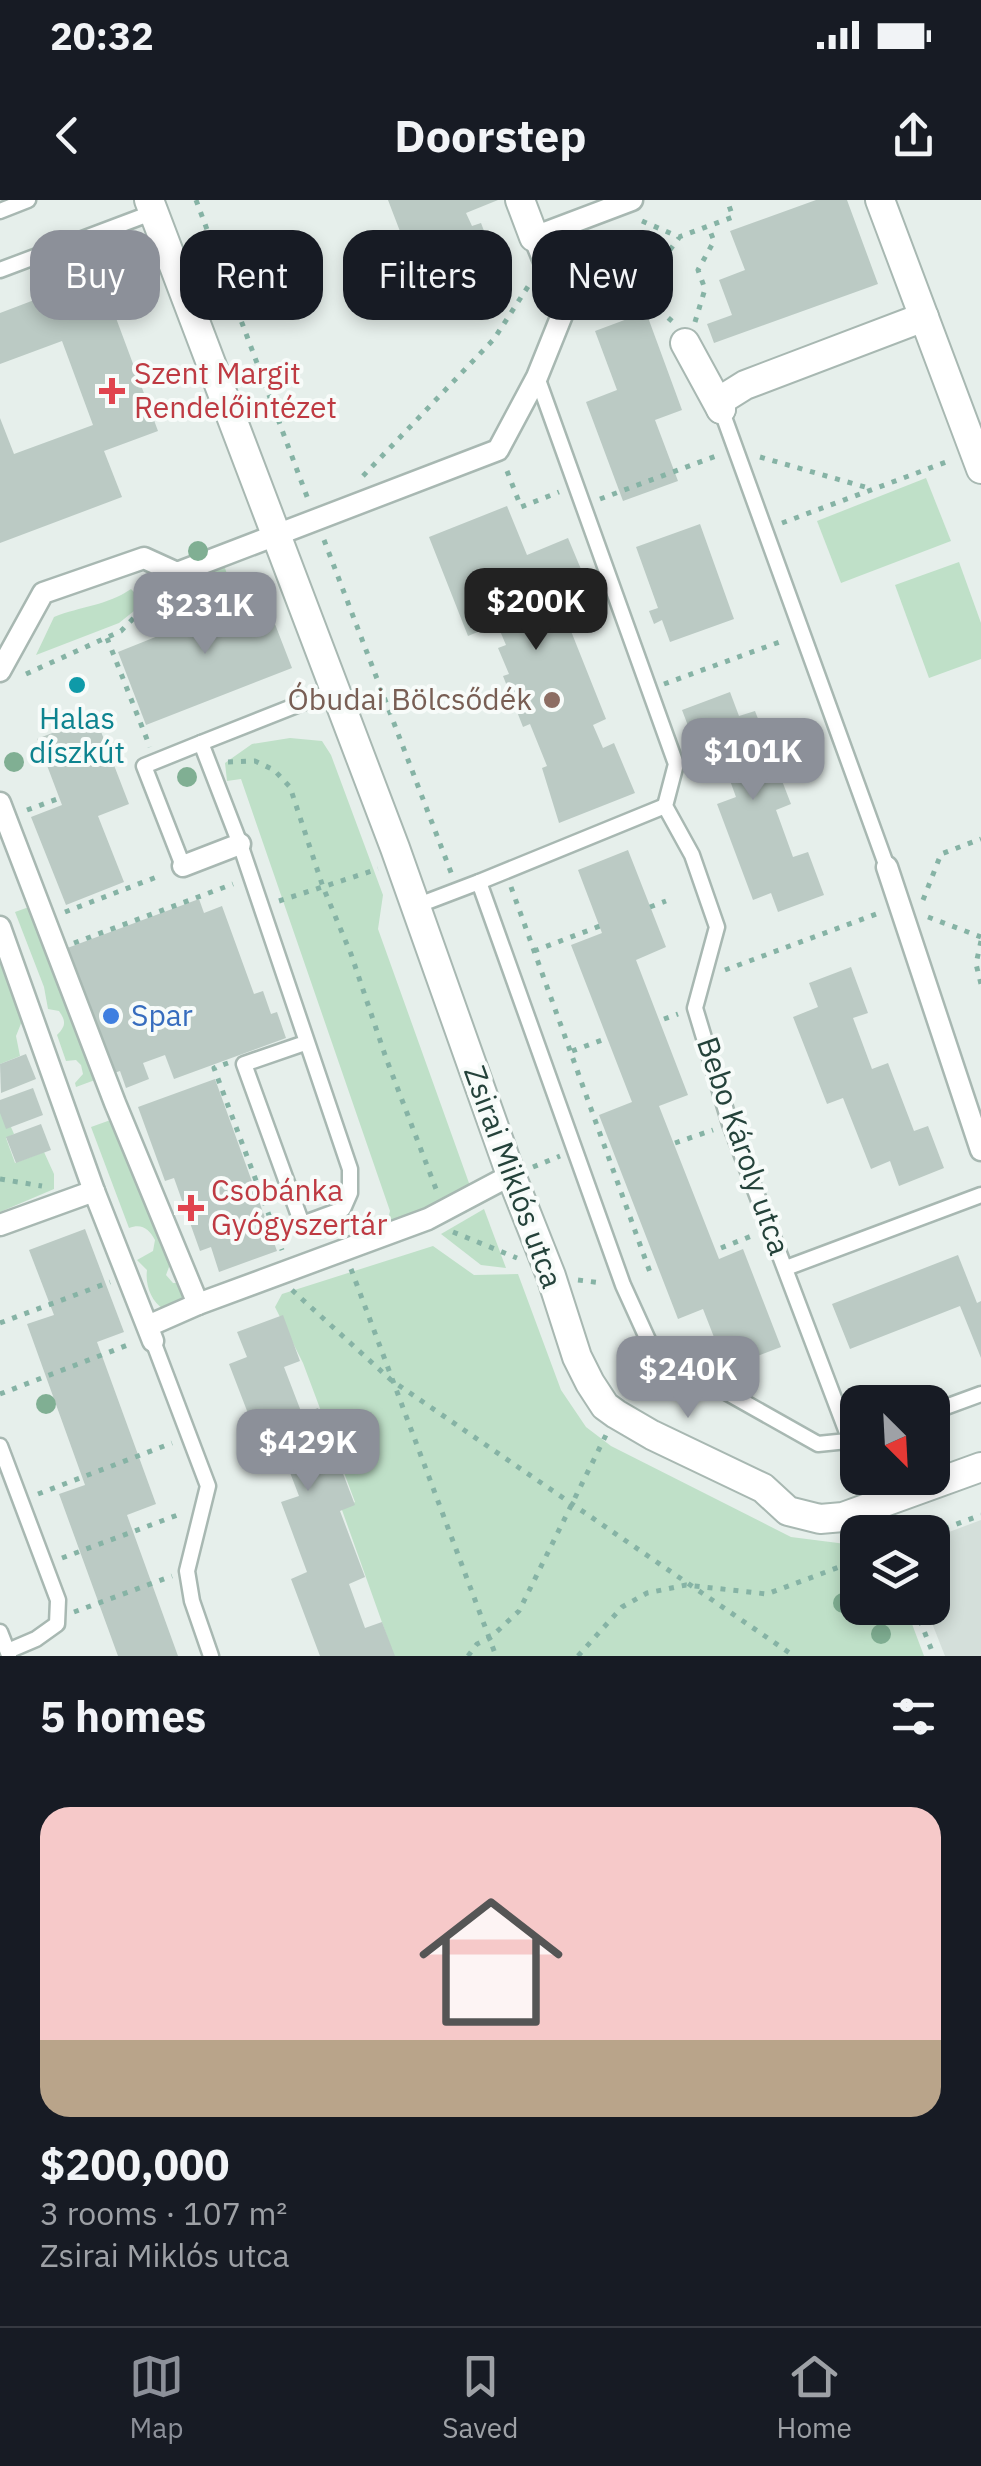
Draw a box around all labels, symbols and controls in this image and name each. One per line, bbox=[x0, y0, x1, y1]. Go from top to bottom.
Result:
text: 20:32 bbox=[50, 11, 154, 60]
text: Doorstep bbox=[394, 106, 587, 164]
icon: back bbox=[40, 108, 95, 163]
icon: share bbox=[886, 108, 941, 163]
chip: Buy bbox=[30, 230, 160, 320]
chip: Rent bbox=[180, 230, 323, 320]
chip: Filters bbox=[343, 230, 512, 320]
chip: New bbox=[532, 230, 673, 320]
place label: Szent Margit Rendelőintézet bbox=[134, 353, 337, 426]
marker: Szent Margit Rendelőintézet bbox=[99, 378, 125, 404]
pin: $200K bbox=[466, 568, 606, 653]
pin: $231K bbox=[135, 572, 275, 657]
text: $200K bbox=[486, 579, 586, 621]
text: $231K bbox=[155, 583, 255, 625]
marker: Halas díszkút bbox=[66, 674, 88, 696]
place label: Óbudai Bölcsődék bbox=[288, 679, 532, 718]
marker: Óbudai Bölcsődék bbox=[541, 689, 563, 711]
place label: Halas díszkút bbox=[29, 698, 125, 771]
pin: $101K bbox=[683, 718, 823, 803]
text: $101K bbox=[703, 729, 803, 771]
place label: Spar bbox=[131, 995, 193, 1034]
marker: Spar bbox=[100, 1005, 122, 1027]
street label: Bebo Károly utca bbox=[689, 1031, 800, 1260]
street label: Zsirai Miklós utca bbox=[456, 1060, 573, 1293]
place label: Csobánka Gyógyszertár bbox=[211, 1170, 387, 1243]
marker: Csobánka Gyógyszertár bbox=[180, 1197, 202, 1219]
pin: $240K bbox=[618, 1336, 758, 1421]
text: $240K bbox=[638, 1347, 738, 1389]
north arrow bbox=[840, 1385, 950, 1495]
map controls bbox=[840, 1385, 950, 1625]
pin: $429K bbox=[238, 1409, 378, 1494]
text: $429K bbox=[258, 1420, 358, 1462]
button: layers bbox=[840, 1515, 950, 1625]
text: 5 homes bbox=[40, 1689, 206, 1744]
icon: filters bbox=[886, 1689, 941, 1744]
icon: home bbox=[401, 1872, 581, 2052]
text: $200,000 bbox=[40, 2137, 229, 2192]
text: 3 rooms · 107 m² bbox=[40, 2192, 287, 2234]
text: Zsirai Miklós utca bbox=[40, 2234, 289, 2276]
tab: Map bbox=[129, 2349, 184, 2446]
tab: Saved bbox=[442, 2349, 518, 2446]
tab: Home bbox=[777, 2349, 852, 2446]

